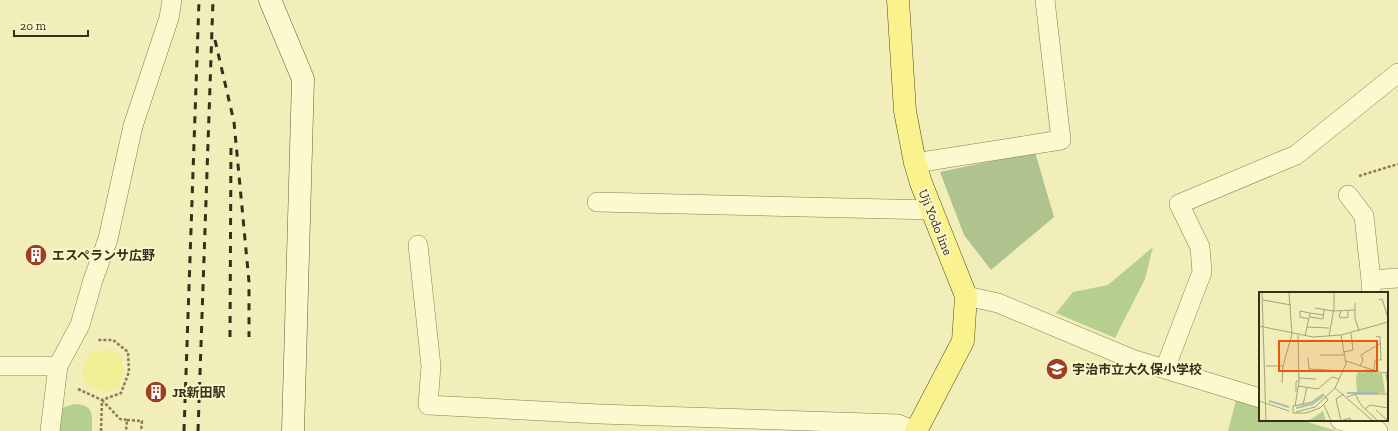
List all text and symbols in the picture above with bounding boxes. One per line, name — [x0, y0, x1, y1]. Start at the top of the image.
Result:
scale bar — [14, 12, 88, 38]
text: 20 m — [20, 19, 47, 33]
street label: Uji Yodo line — [915, 187, 956, 258]
building icon: エスペランサ広野 — [23, 242, 49, 268]
place label: エスペランサ広野 — [52, 248, 155, 263]
inset map — [1259, 292, 1388, 421]
school or university icon: 宇治市立大久保小学校 — [1044, 356, 1070, 382]
place label: 宇治市立大久保小学校 — [1072, 362, 1202, 377]
building icon: JR新田駅 — [143, 379, 169, 405]
place label: JR新田駅 — [172, 385, 226, 400]

